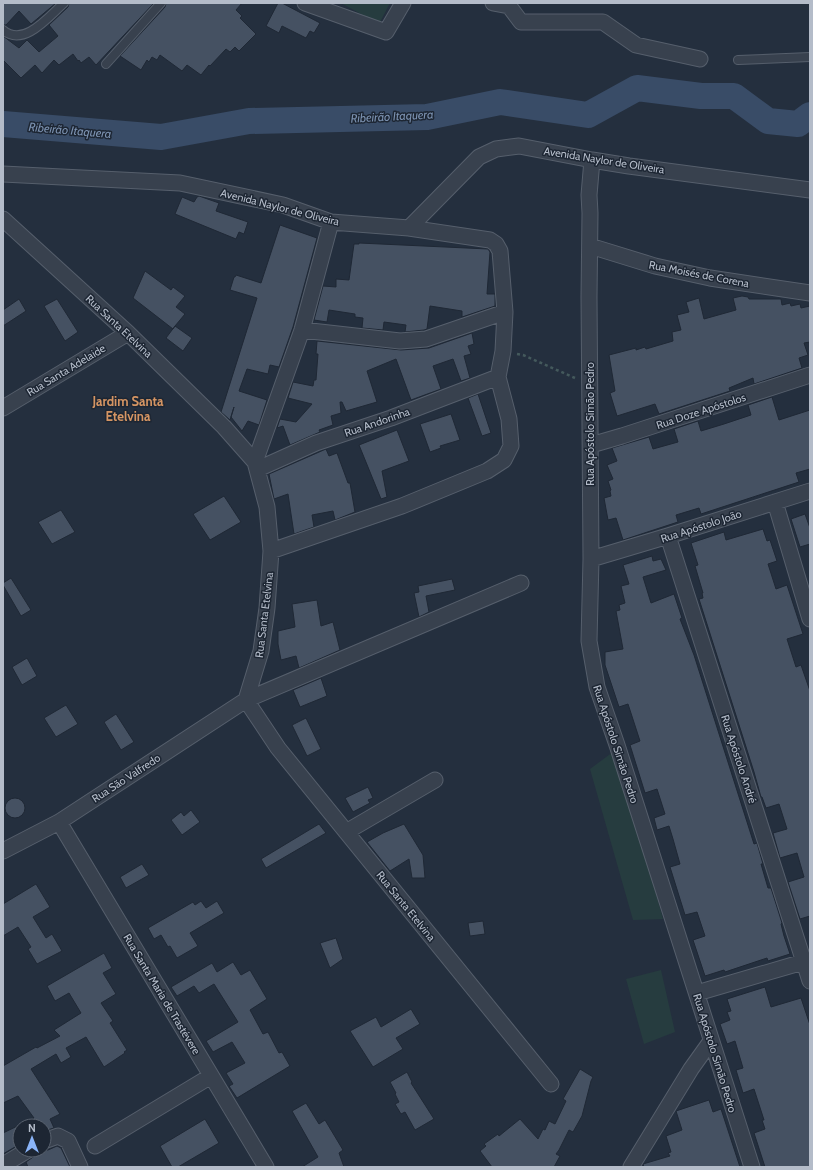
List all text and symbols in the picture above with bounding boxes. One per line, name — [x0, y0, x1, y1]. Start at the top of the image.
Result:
water label: Ribeirão Itaquera — [350, 106, 434, 126]
water label: Ribeirão Itaquera — [28, 119, 112, 141]
street label: Avenida Naylor de Oliveira — [543, 144, 666, 177]
street label: Avenida Naylor de Oliveira — [219, 185, 342, 229]
street label: Rua Moisés de Corena — [648, 257, 751, 291]
street label: Rua Santa Etelvina — [83, 291, 156, 361]
street label: Rua Santa Adelaide — [24, 341, 108, 399]
street label: Rua Apóstolo Simão Pedro — [583, 362, 597, 486]
street label: Rua Doze Apóstolos — [654, 390, 748, 432]
district label: Jardim Santa Etelvina — [91, 393, 164, 424]
street label: Rua Andorinha — [342, 404, 412, 440]
street label: Rua Apóstolo João — [659, 506, 743, 546]
street label: Rua Santa Etelvina — [252, 571, 276, 659]
street label: Rua Apóstolo Simão Pedro — [590, 683, 642, 805]
street label: Rua Apóstolo André — [718, 713, 760, 805]
street label: Rua São Valfredo — [89, 751, 163, 805]
street label: Rua Santa Etelvina — [373, 868, 439, 944]
street label: Rua Santa Maria de Trastévere — [120, 931, 204, 1057]
street label: Rua Apóstolo Simão Pedro — [690, 992, 740, 1114]
north arrow — [12, 1118, 52, 1158]
text: N — [28, 1121, 36, 1135]

